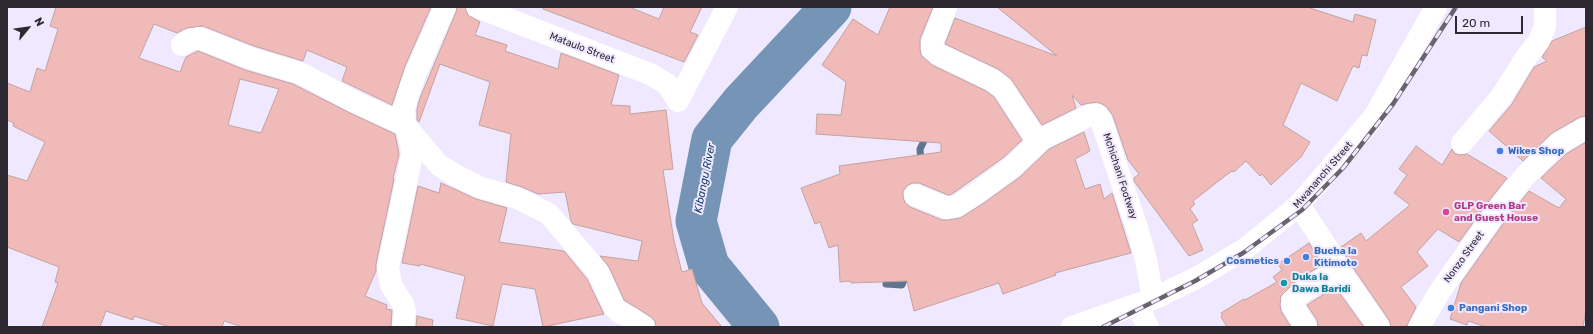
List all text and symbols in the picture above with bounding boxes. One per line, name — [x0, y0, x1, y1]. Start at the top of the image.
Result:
north arrow — [8, 8, 48, 48]
scale bar — [1457, 8, 1525, 34]
text: N — [31, 15, 47, 29]
text: 20 m — [1462, 16, 1490, 30]
street label: Mataulo Street — [548, 30, 616, 66]
street label: Mchichani Footway — [1100, 131, 1140, 221]
street label: Mwananchi Street — [1291, 139, 1355, 211]
water label: Kibangu River — [692, 142, 718, 214]
place label: Wikes Shop — [1508, 145, 1564, 157]
marker: Wikes Shop — [1495, 146, 1505, 156]
place label: GLP Green Bar and Guest House — [1454, 200, 1538, 224]
marker: GLP Green Bar and Guest House — [1441, 207, 1451, 217]
street label: Nonzo Street — [1441, 229, 1487, 285]
place label: Bucha la Kitimoto — [1314, 245, 1357, 268]
marker: Bucha la Kitimoto — [1301, 252, 1311, 262]
place label: Cosmetics — [1226, 255, 1279, 267]
marker: Cosmetics — [1282, 256, 1292, 266]
place label: Duka la Dawa Baridi — [1292, 271, 1351, 294]
marker: Duka la Dawa Baridi — [1279, 278, 1289, 288]
place label: Pangani Shop — [1459, 302, 1527, 314]
marker: Pangani Shop — [1446, 303, 1456, 313]

